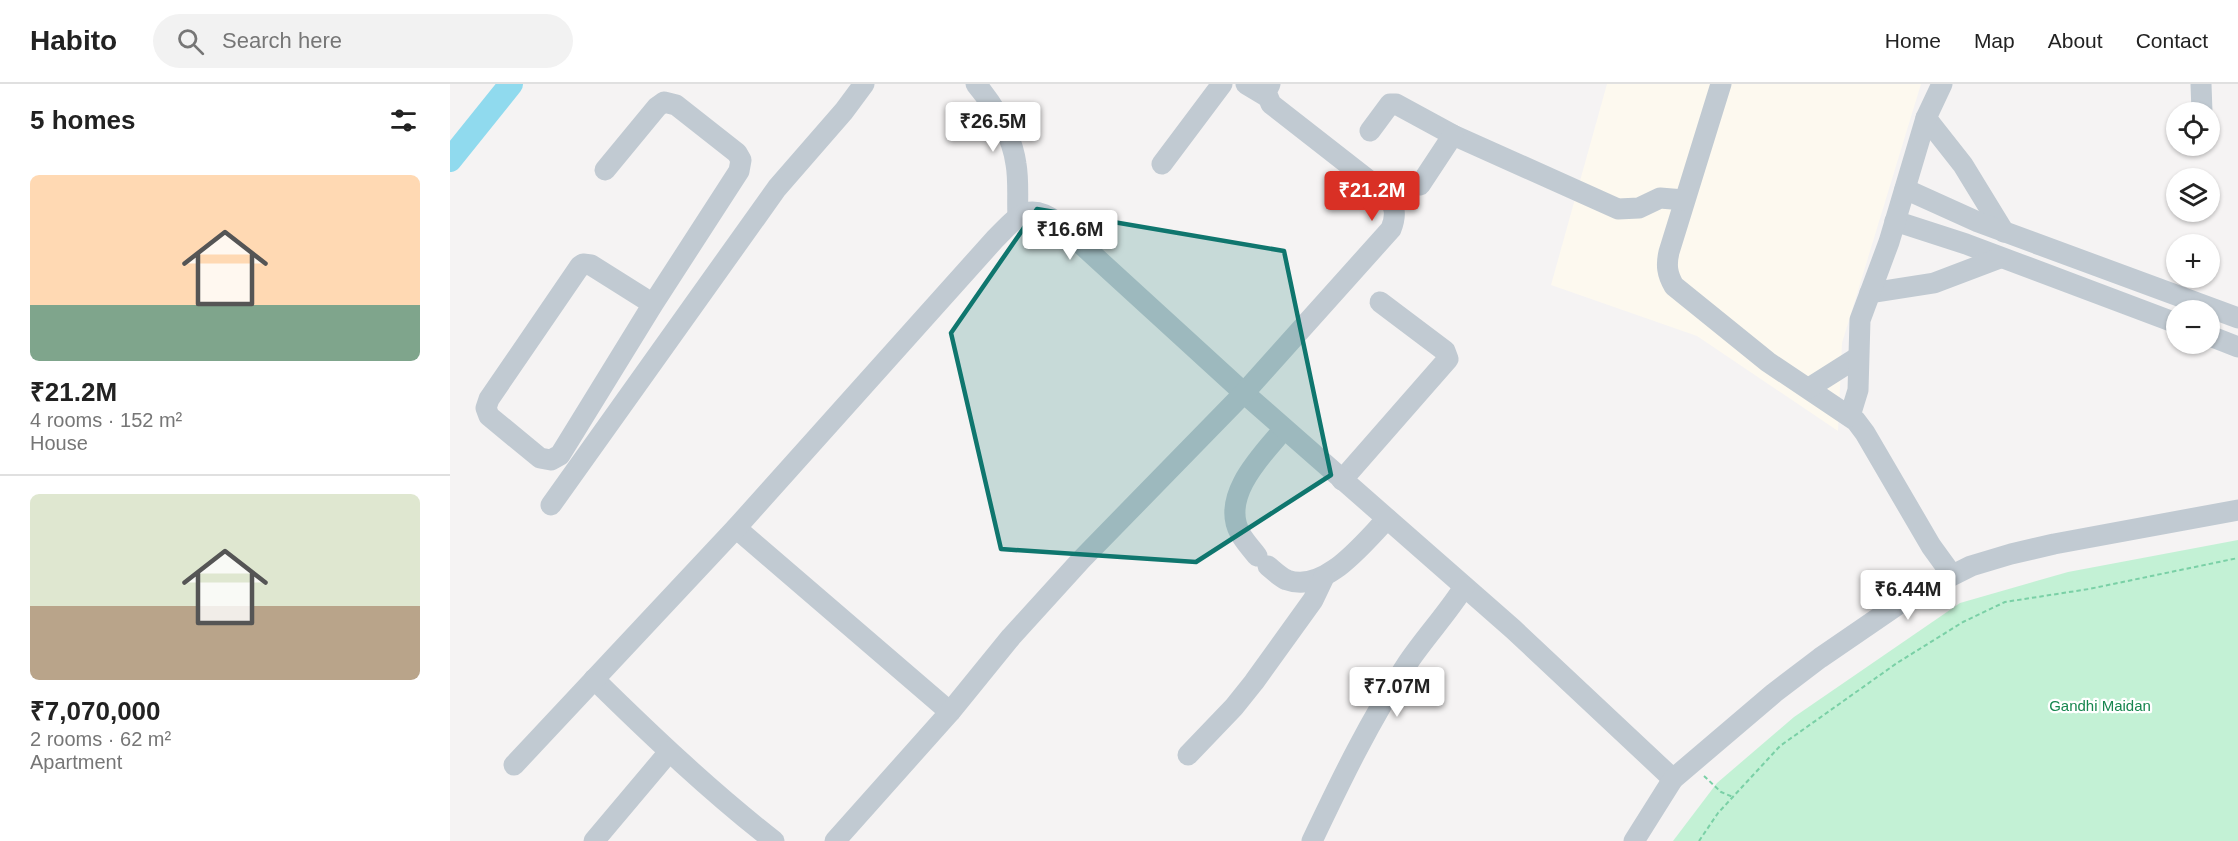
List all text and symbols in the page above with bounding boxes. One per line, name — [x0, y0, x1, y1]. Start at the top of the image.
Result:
search box — [153, 14, 573, 68]
text: Habito — [30, 25, 117, 56]
icon: search — [174, 25, 207, 58]
text: Search here — [222, 28, 342, 53]
text: Home — [1885, 29, 1941, 52]
text: Map — [1974, 29, 2015, 52]
text: About — [2048, 29, 2103, 52]
text: Contact — [2136, 29, 2208, 52]
pin: ₹26.5M — [944, 102, 1042, 153]
map controls — [2166, 102, 2220, 354]
button: locate — [2166, 102, 2220, 156]
icon: filters — [387, 104, 420, 137]
text: 5 homes — [30, 105, 136, 135]
text: ₹26.5M — [959, 110, 1027, 132]
button: layers — [2166, 168, 2220, 222]
pin: ₹21.2M — [1323, 171, 1421, 222]
text: ₹21.2M — [1338, 179, 1406, 201]
pin: ₹16.6M — [1021, 210, 1119, 261]
icon: home — [171, 214, 279, 322]
text: ₹16.6M — [1036, 218, 1104, 240]
button: + — [2166, 234, 2220, 288]
button: − — [2166, 300, 2220, 354]
text: ₹21.2M — [30, 377, 117, 407]
text: 4 rooms · 152 m² — [30, 409, 182, 431]
text: House — [30, 432, 88, 454]
icon: home — [171, 533, 279, 641]
pin: ₹6.44M — [1859, 570, 1957, 621]
text: ₹6.44M — [1874, 578, 1942, 600]
pin: ₹7.07M — [1348, 667, 1446, 718]
text: ₹7.07M — [1363, 675, 1431, 697]
text: ₹7,070,000 — [30, 696, 161, 726]
park label: Gandhi Maidan — [2049, 697, 2151, 714]
text: 2 rooms · 62 m² — [30, 728, 171, 750]
text: Apartment — [30, 751, 122, 773]

